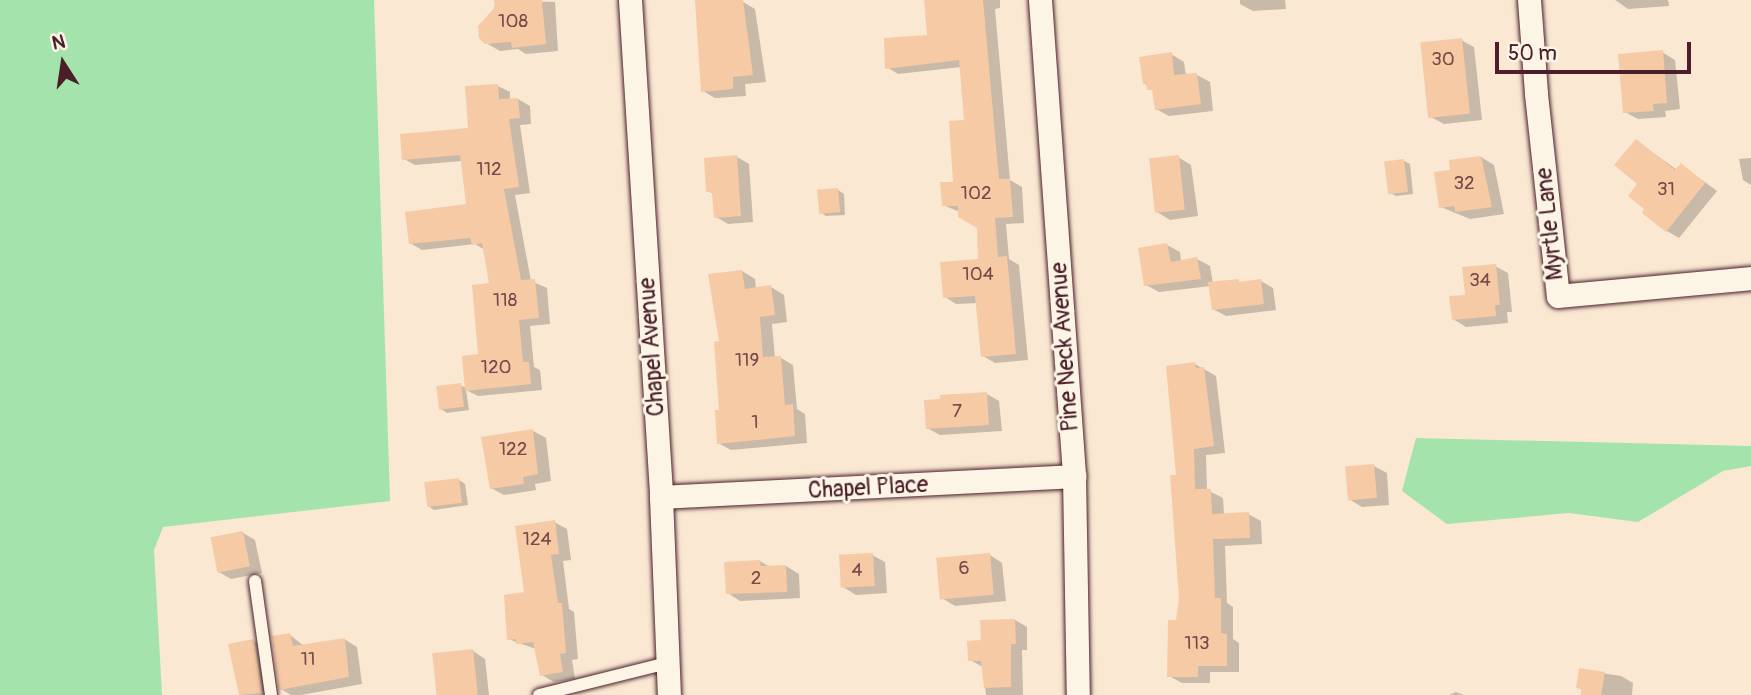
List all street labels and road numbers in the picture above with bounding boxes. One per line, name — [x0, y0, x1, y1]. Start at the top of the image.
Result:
street label: Myrtle Lane — [1530, 166, 1570, 282]
street label: Pine Neck Avenue — [1045, 261, 1085, 433]
street label: Chapel Avenue — [633, 277, 671, 417]
street label: Chapel Place — [807, 471, 929, 505]

